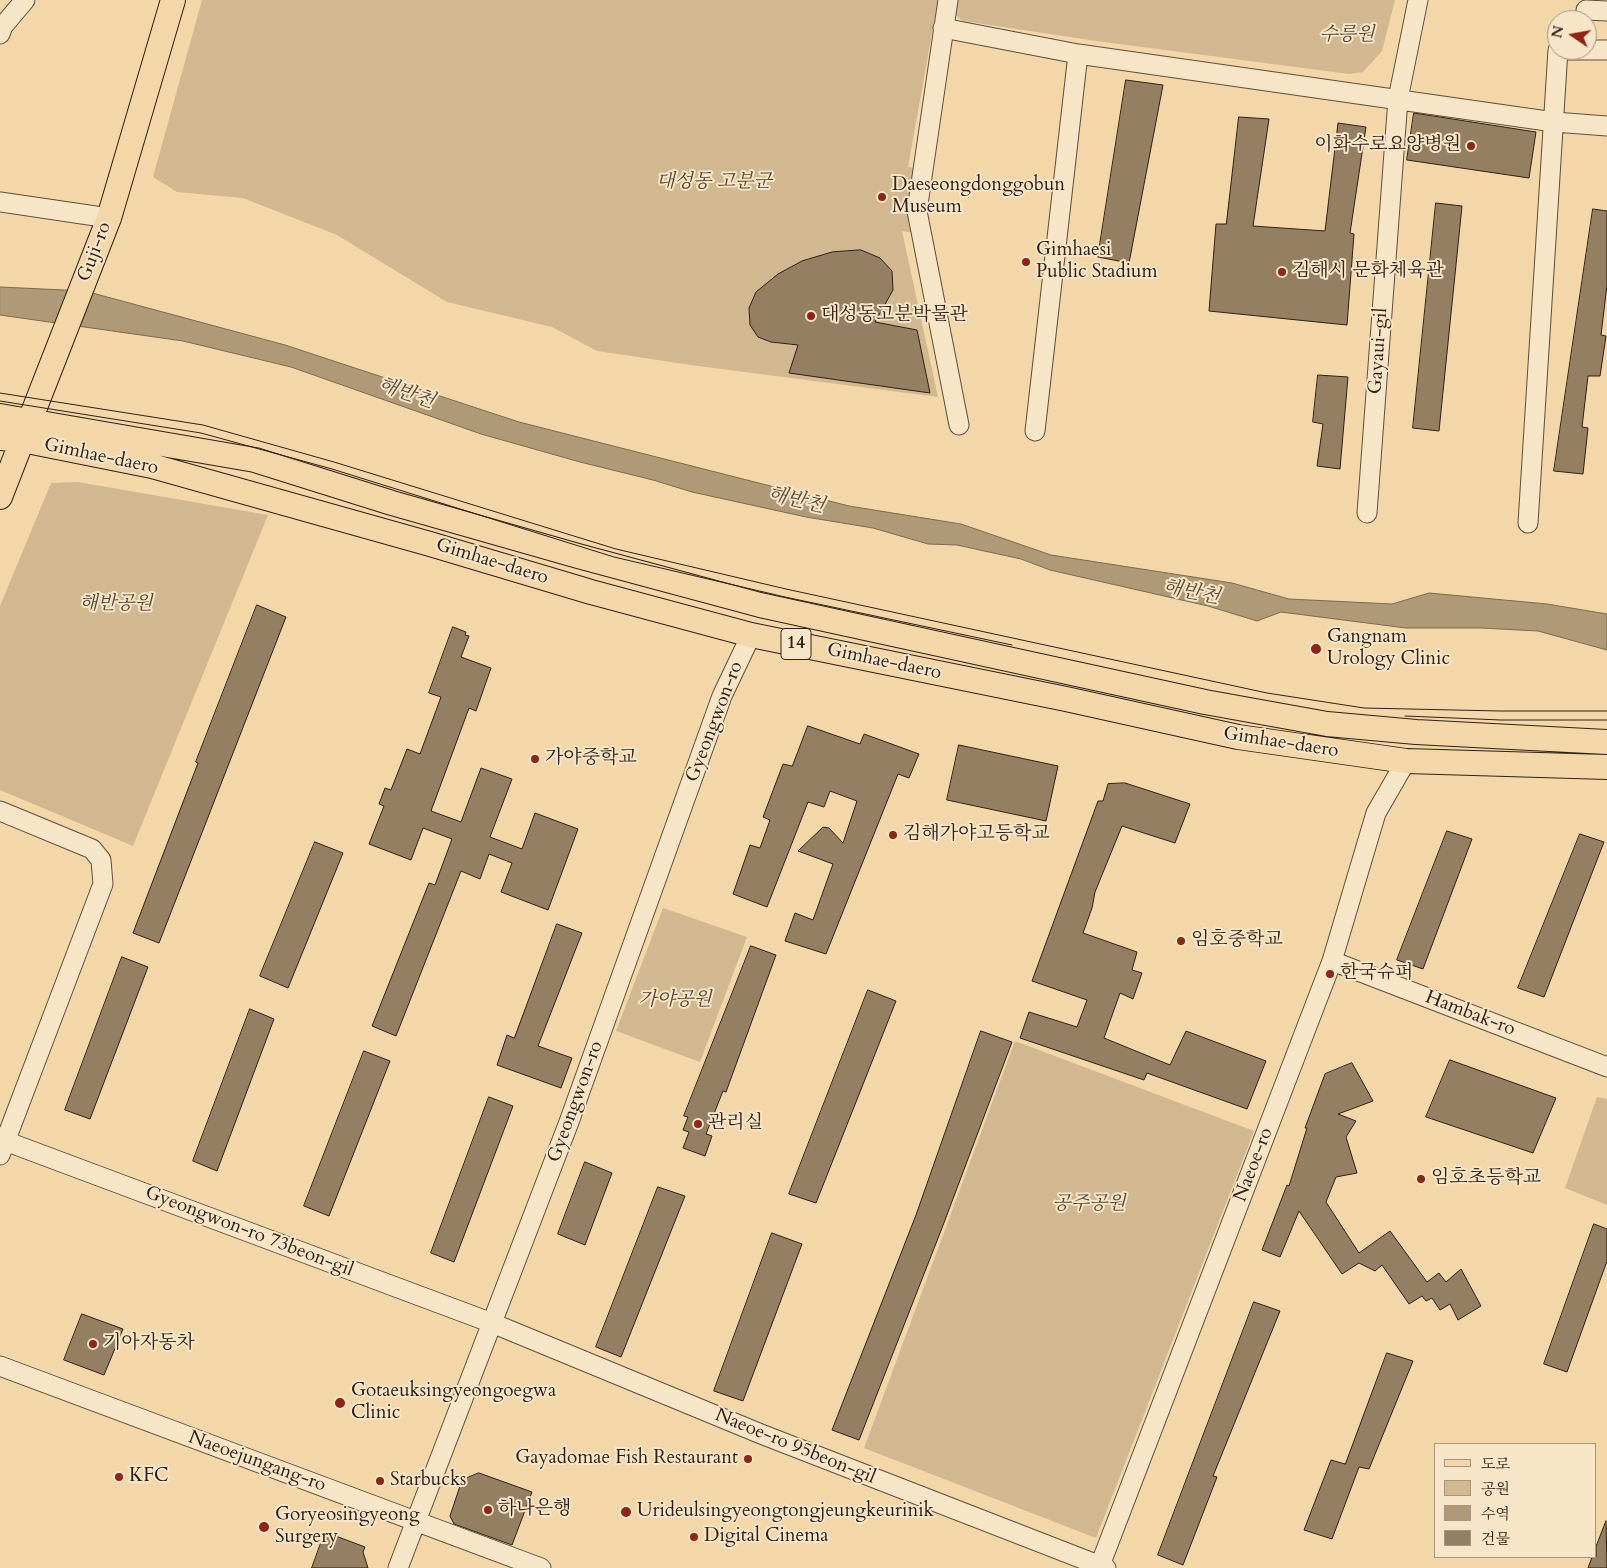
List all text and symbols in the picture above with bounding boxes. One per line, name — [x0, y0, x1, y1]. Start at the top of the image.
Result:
north arrow — [1547, 10, 1597, 60]
text: N — [1547, 24, 1568, 40]
park label: 수릉원 — [1319, 25, 1375, 47]
place label: 이화수로요양병원 — [1314, 135, 1461, 157]
marker: 이화수로요양병원 — [1465, 140, 1477, 152]
park label: 대성동 고분군 — [656, 172, 772, 194]
place label: Daeseongdonggobun Museum — [892, 175, 1065, 219]
marker: Daeseongdonggobun Museum — [876, 191, 888, 203]
street label: Guji-ro — [73, 219, 117, 285]
place label: Gimhaesi Public Stadium — [1036, 240, 1157, 284]
marker: Gimhaesi Public Stadium — [1020, 256, 1032, 268]
place label: 김해시 문화체육관 — [1292, 261, 1444, 283]
marker: 김해시 문화체육관 — [1276, 266, 1288, 278]
place label: 대성동고분박물관 — [821, 305, 968, 327]
street label: Gayaui-gil — [1365, 307, 1393, 395]
marker: 대성동고분박물관 — [805, 310, 817, 322]
water label: 해반천 — [375, 373, 437, 415]
street label: Gimhae-daero — [42, 434, 160, 480]
water label: 해반천 — [765, 483, 827, 519]
street label: Gimhae-daero — [433, 534, 551, 590]
water label: 해반천 — [1160, 576, 1222, 610]
park label: 해반공원 — [79, 594, 153, 616]
place label: Gangnam Urology Clinic — [1327, 627, 1450, 671]
road number: 14 — [781, 629, 811, 660]
street label: Gimhae-daero — [825, 639, 943, 685]
marker: Gangnam Urology Clinic — [1309, 642, 1323, 656]
street label: Gyeongwon-ro — [682, 658, 748, 786]
street label: Gimhae-daero — [1222, 723, 1340, 763]
place label: 가야중학교 — [545, 748, 637, 770]
marker: 가야중학교 — [529, 753, 541, 765]
place label: 김해가야고등학교 — [903, 824, 1050, 846]
marker: 김해가야고등학교 — [887, 829, 899, 841]
place label: 임호중학교 — [1191, 930, 1283, 952]
marker: 임호중학교 — [1175, 935, 1187, 947]
place label: 한국슈퍼 — [1340, 963, 1413, 985]
marker: 한국슈퍼 — [1324, 968, 1336, 980]
street label: Hambak-ro — [1422, 986, 1518, 1042]
park label: 가야공원 — [638, 990, 712, 1012]
street label: Gyeongwon-ro — [544, 1038, 608, 1166]
place label: 관리실 — [708, 1113, 763, 1135]
marker: 관리실 — [692, 1118, 704, 1130]
street label: Naeoe-ro — [1229, 1125, 1279, 1205]
place label: 임호초등학교 — [1431, 1168, 1541, 1190]
marker: 임호초등학교 — [1415, 1173, 1427, 1185]
street label: Gyeongwon-ro 73beon-gil — [142, 1182, 356, 1282]
park label: 공주공원 — [1052, 1194, 1126, 1216]
place label: 기아자동차 — [103, 1333, 195, 1355]
marker: 기아자동차 — [87, 1338, 99, 1350]
place label: Gotaeuksingyeongoegwa Clinic — [351, 1381, 556, 1425]
marker: Gotaeuksingyeongoegwa Clinic — [333, 1396, 347, 1410]
street label: Naeoe-ro 95beon-gil — [711, 1404, 879, 1490]
street label: Naeoejungang-ro — [185, 1427, 329, 1497]
legend — [1434, 1443, 1597, 1558]
place label: Gayadomae Fish Restaurant — [515, 1448, 738, 1470]
marker: Gayadomae Fish Restaurant — [742, 1453, 754, 1465]
text: 도로 — [1481, 1454, 1510, 1474]
place label: KFC — [129, 1466, 168, 1488]
place label: Starbucks — [390, 1470, 466, 1492]
marker: KFC — [113, 1471, 125, 1483]
marker: Starbucks — [374, 1475, 386, 1487]
text: 공원 — [1481, 1479, 1510, 1499]
place label: 하나은행 — [498, 1499, 571, 1521]
place label: Urideulsingyeongtongjeungkeurinik — [637, 1501, 934, 1523]
marker: 하나은행 — [482, 1504, 494, 1516]
text: 수역 — [1481, 1504, 1510, 1524]
place label: Goryeosingyeong Surgery — [275, 1505, 420, 1549]
marker: Urideulsingyeongtongjeungkeurinik — [619, 1505, 633, 1519]
marker: Goryeosingyeong Surgery — [257, 1520, 271, 1534]
place label: Digital Cinema — [704, 1526, 829, 1548]
text: 건물 — [1481, 1529, 1510, 1549]
marker: Digital Cinema — [688, 1531, 700, 1543]

